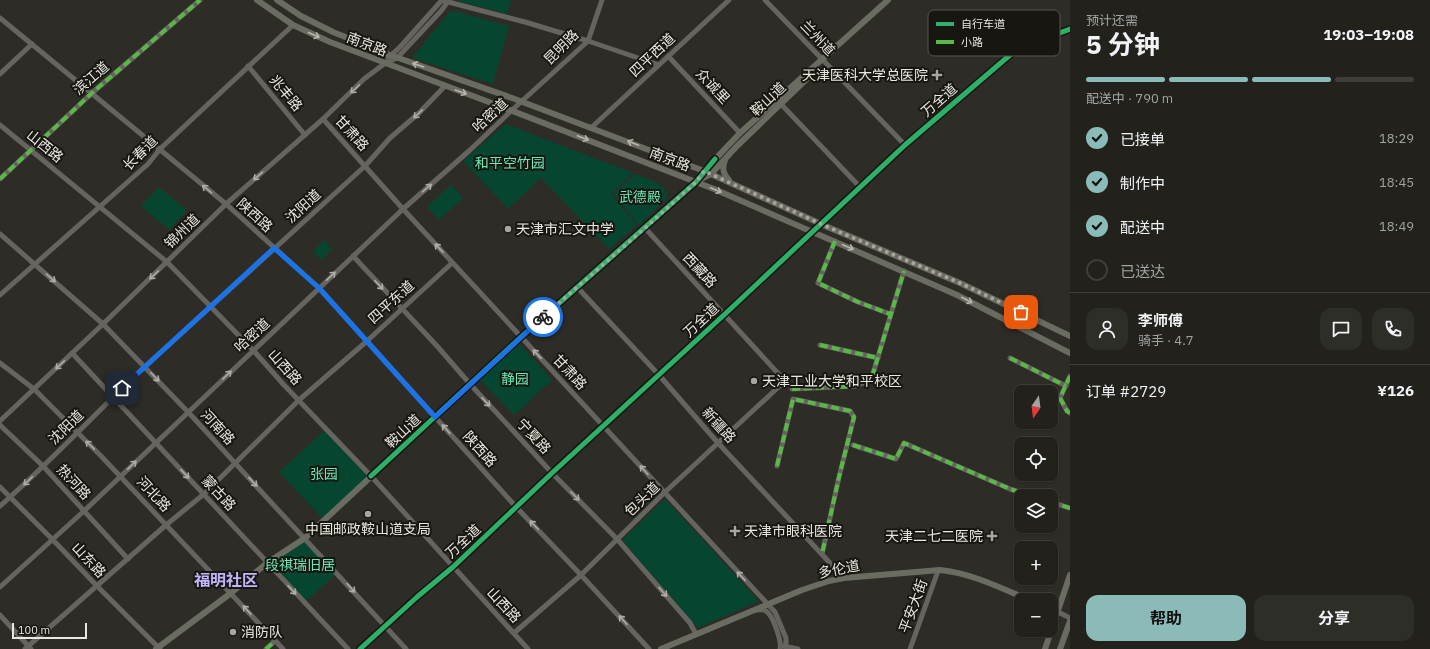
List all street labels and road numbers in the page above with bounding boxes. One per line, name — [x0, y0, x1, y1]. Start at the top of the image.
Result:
street label: 兰州道 — [797, 17, 839, 59]
street label: 昆明路 — [540, 26, 582, 68]
street label: 南京路 — [344, 28, 390, 60]
street label: 四平西道 — [625, 29, 679, 81]
street label: 滨江道 — [69, 57, 113, 99]
street label: 众诚里 — [692, 65, 734, 107]
street label: 兆丰路 — [266, 71, 306, 115]
street label: 鞍山道 — [747, 78, 789, 120]
street label: 万全道 — [917, 79, 961, 121]
street label: 哈密道 — [469, 94, 511, 136]
street label: 甘肃路 — [331, 111, 373, 155]
street label: 山西路 — [23, 126, 67, 166]
street label: 长春道 — [119, 132, 161, 174]
street label: 南京路 — [647, 143, 693, 175]
street label: 沈阳道 — [281, 185, 325, 227]
street label: 陕西路 — [233, 194, 277, 236]
street label: 锦州道 — [161, 210, 203, 252]
street label: 西藏路 — [679, 249, 721, 291]
street label: 四平东道 — [364, 277, 418, 327]
street label: 万全道 — [680, 299, 722, 341]
street label: 哈密道 — [231, 314, 273, 356]
street label: 山西路 — [264, 345, 306, 389]
street label: 甘肃路 — [549, 351, 591, 393]
street label: 新疆路 — [698, 403, 740, 447]
street label: 沈阳道 — [45, 406, 87, 448]
street label: 河南路 — [197, 406, 239, 448]
street label: 鞍山道 — [382, 410, 424, 452]
street label: 宁夏路 — [513, 415, 555, 457]
street label: 陕西路 — [459, 427, 501, 471]
street label: 热河路 — [53, 461, 95, 503]
street label: 蒙古路 — [198, 472, 240, 514]
street label: 河北路 — [133, 473, 175, 515]
street label: 包头道 — [621, 478, 663, 520]
street label: 万全道 — [442, 520, 484, 562]
street label: 山东路 — [68, 539, 110, 581]
street label: 多伦道 — [817, 556, 861, 582]
street label: 平安大街 — [895, 577, 931, 635]
street label: 山西路 — [483, 584, 525, 626]

